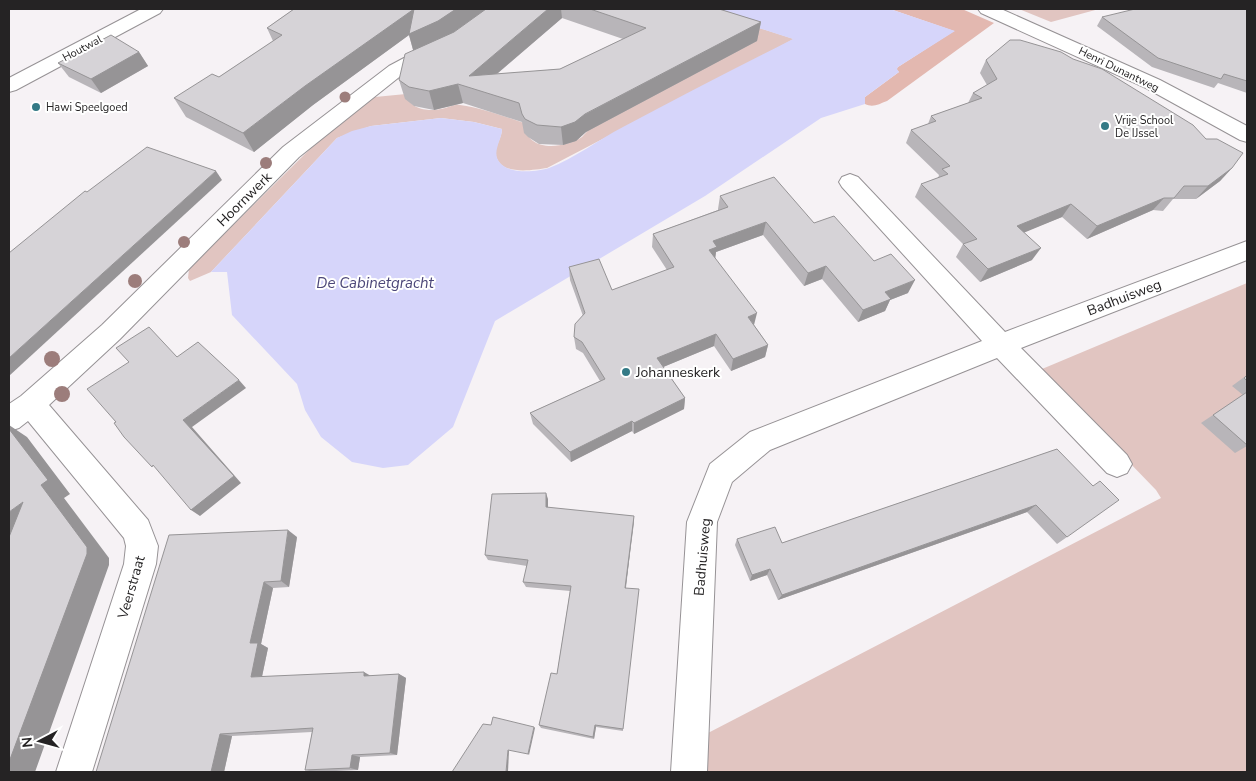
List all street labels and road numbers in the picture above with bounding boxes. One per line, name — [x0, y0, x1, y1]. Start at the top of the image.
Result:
street label: Houtwal — [60, 31, 105, 65]
street label: Henri Dunantweg — [1076, 43, 1162, 95]
street label: Hoornwerk — [213, 167, 277, 231]
street label: Badhuisweg — [1084, 275, 1164, 320]
street label: Badhuisweg — [690, 517, 715, 597]
street label: Veerstraat — [113, 553, 150, 622]

